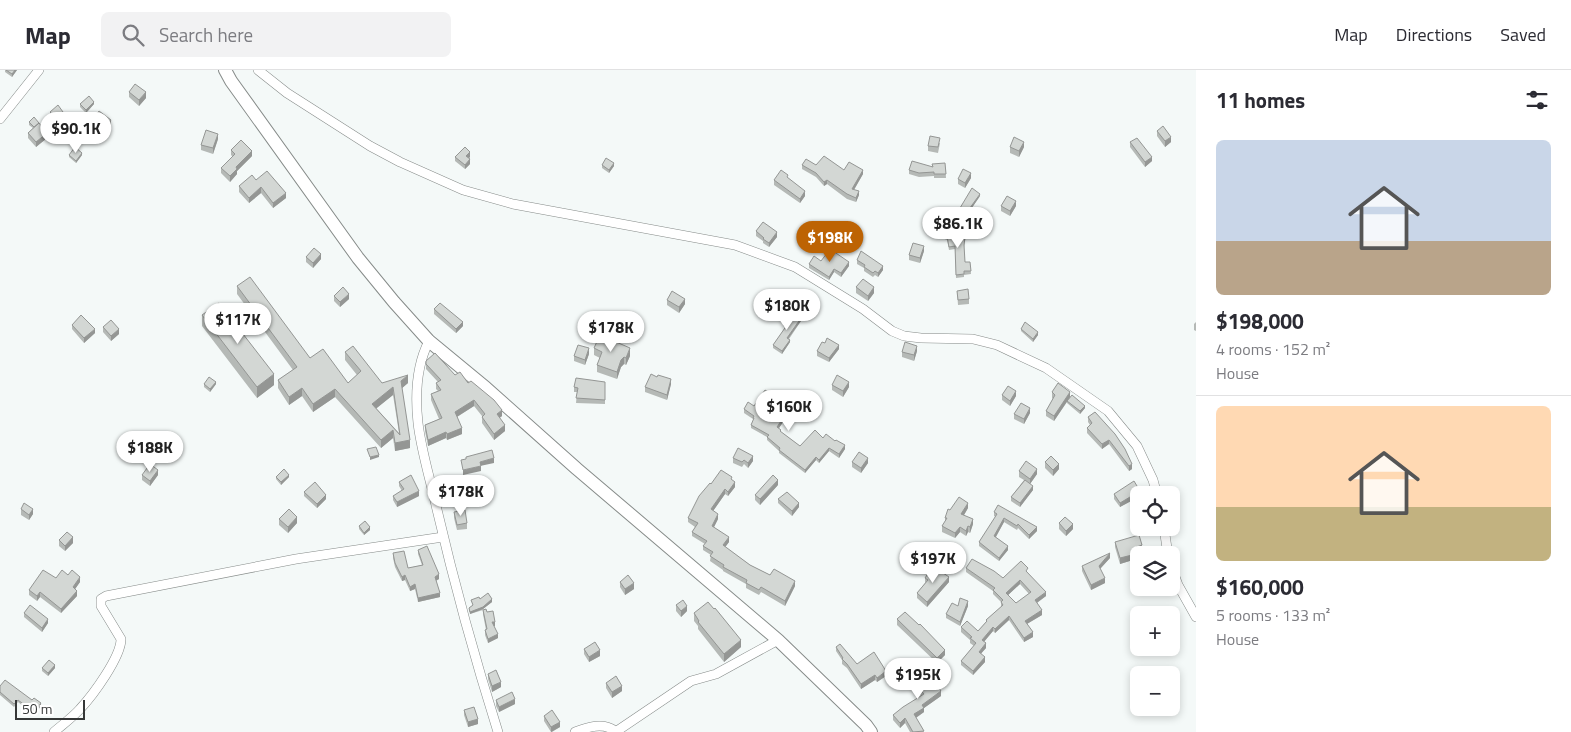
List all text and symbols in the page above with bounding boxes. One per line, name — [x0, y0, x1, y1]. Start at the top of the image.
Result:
search box — [101, 12, 451, 57]
text: Map — [25, 17, 71, 53]
text: Search here — [159, 20, 253, 49]
icon: search — [119, 21, 147, 49]
text: Map — [1334, 21, 1368, 48]
text: Directions — [1396, 21, 1472, 48]
text: Saved — [1500, 21, 1546, 48]
text: 11 homes — [1216, 84, 1305, 116]
icon: filters — [1523, 86, 1551, 114]
pin: $90.1K — [35, 112, 117, 154]
text: $90.1K — [51, 116, 101, 140]
icon: home — [1339, 173, 1429, 263]
pin: $86.1K — [917, 206, 999, 249]
text: $86.1K — [933, 211, 983, 235]
pin: $198K — [795, 220, 865, 263]
text: $198K — [807, 225, 853, 249]
pin: $180K — [752, 288, 822, 331]
text: $180K — [764, 293, 810, 317]
pin: $117K — [203, 302, 273, 345]
text: $198,000 — [1216, 305, 1304, 337]
text: $117K — [215, 307, 261, 331]
pin: $178K — [576, 310, 646, 353]
text: $178K — [588, 315, 634, 339]
text: 4 rooms · 152 m² — [1216, 337, 1330, 361]
text: House — [1216, 361, 1259, 385]
pin: $160K — [754, 390, 824, 432]
text: $160K — [766, 394, 812, 418]
pin: $188K — [115, 430, 185, 473]
text: $188K — [127, 435, 173, 459]
icon: home — [1339, 438, 1429, 528]
pin: $178K — [426, 474, 496, 517]
text: $178K — [438, 479, 484, 503]
map controls — [1130, 486, 1180, 716]
button: locate — [1130, 486, 1180, 536]
pin: $197K — [898, 542, 968, 584]
text: $197K — [910, 546, 956, 570]
button: layers — [1130, 546, 1180, 596]
text: $160,000 — [1216, 571, 1304, 603]
text: 5 rooms · 133 m² — [1216, 603, 1330, 627]
button: + — [1130, 606, 1180, 656]
text: House — [1216, 627, 1259, 651]
pin: $195K — [883, 658, 953, 700]
text: $195K — [895, 662, 941, 686]
button: − — [1130, 666, 1180, 716]
scale bar — [15, 697, 85, 720]
text: 50 m — [22, 698, 52, 719]

